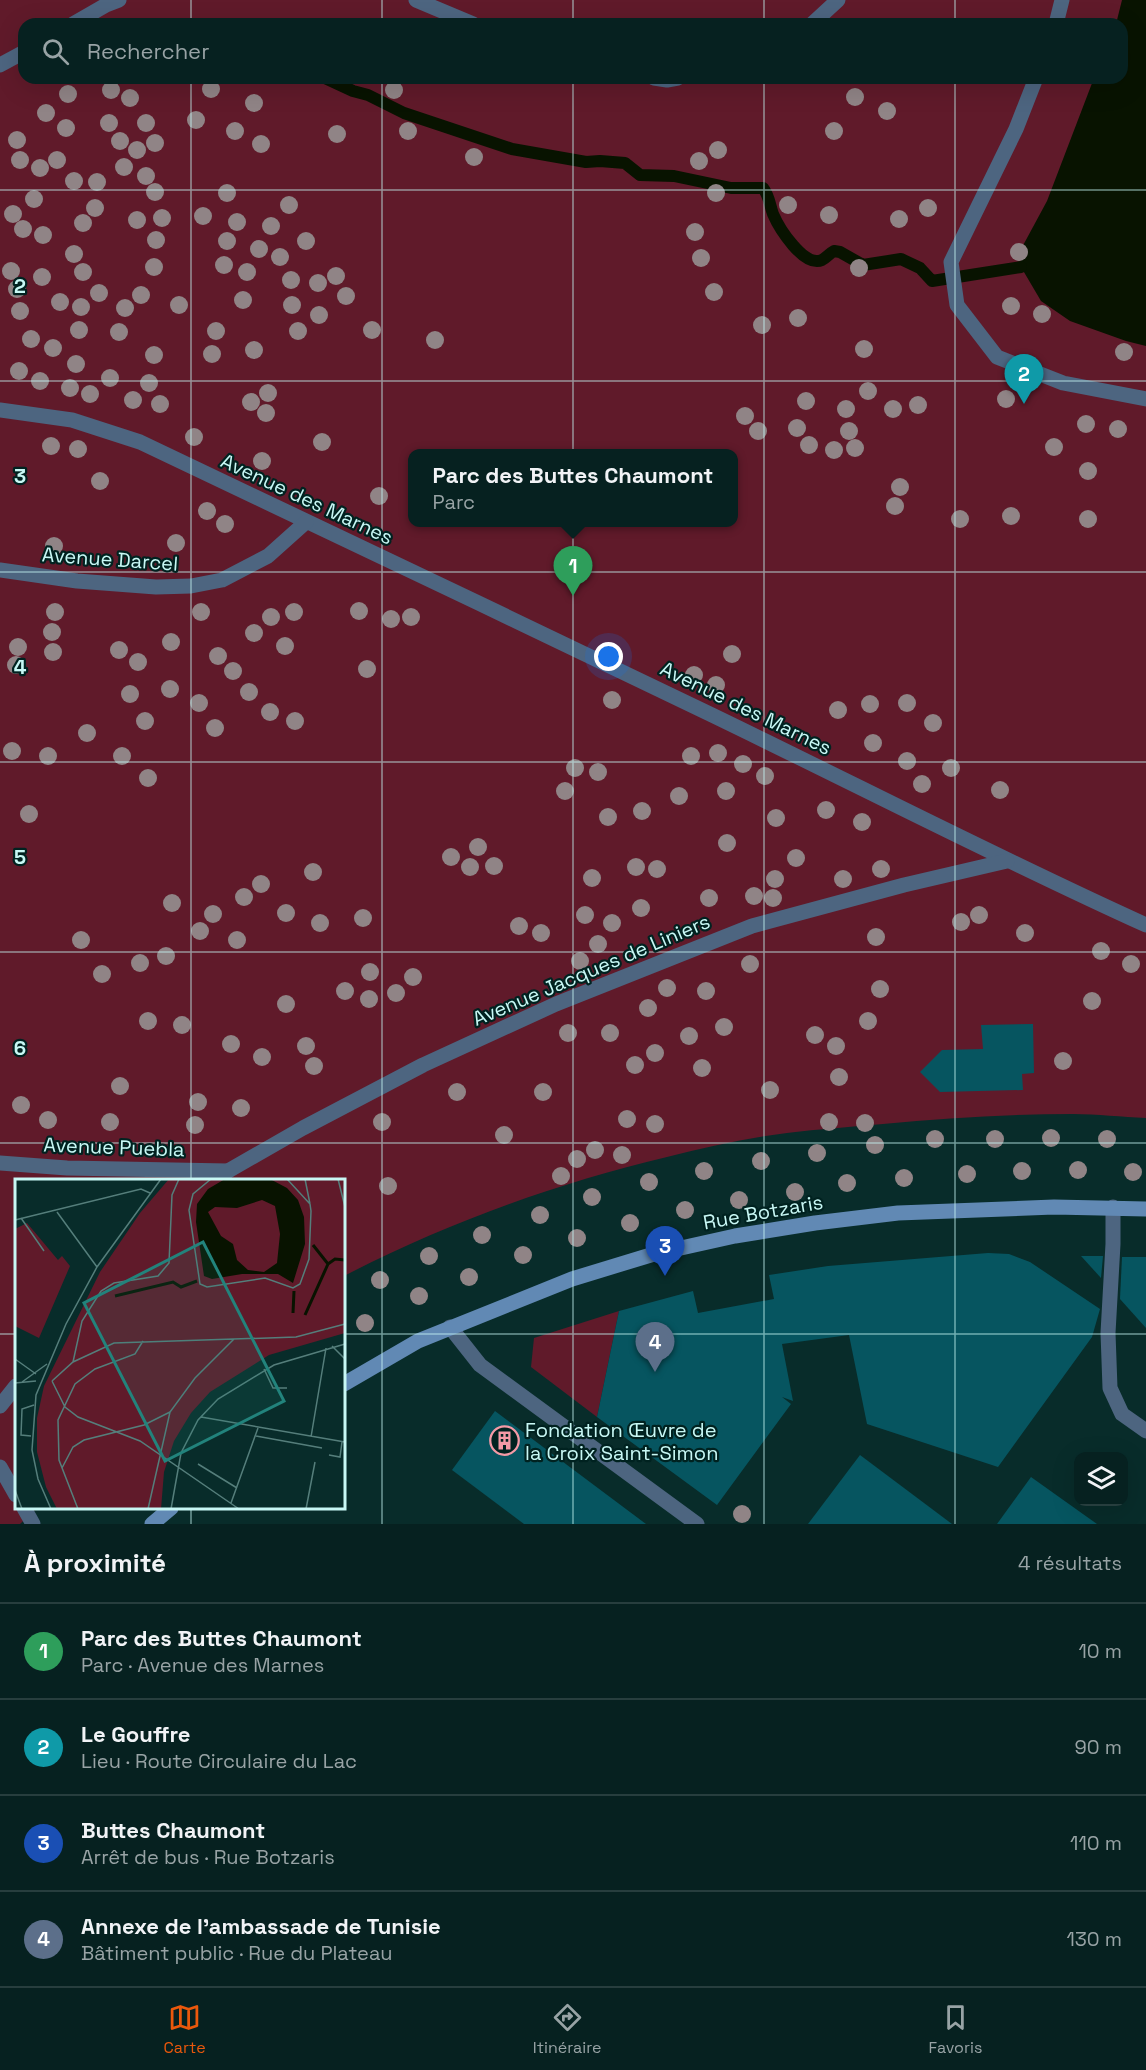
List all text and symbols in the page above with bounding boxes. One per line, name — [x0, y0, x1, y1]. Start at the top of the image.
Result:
search box — [18, 18, 1128, 84]
icon: search — [39, 35, 72, 68]
text: Rechercher — [87, 37, 209, 65]
text: 2 — [14, 273, 26, 299]
pin: 2 — [1004, 354, 1044, 404]
street label: Avenue des Marnes — [217, 448, 397, 550]
popup — [408, 449, 738, 527]
text: Parc des Buttes Chaumont — [433, 461, 713, 489]
text: 3 — [14, 463, 26, 489]
text: Parc — [433, 489, 475, 515]
street label: Avenue Darcel — [41, 541, 179, 577]
pin: 1 — [554, 546, 592, 596]
your location — [594, 642, 623, 671]
text: 4 — [14, 654, 27, 680]
street label: Avenue des Marnes — [656, 655, 836, 761]
text: 5 — [14, 844, 26, 870]
street label: Avenue Jacques de Liniers — [468, 908, 714, 1032]
text: 6 — [14, 1035, 26, 1061]
street label: Avenue Puebla — [43, 1132, 185, 1162]
inset map — [15, 1179, 345, 1509]
street label: Rue Botzaris — [701, 1189, 825, 1235]
pin: 3 — [646, 1226, 684, 1276]
pin: 4 — [636, 1322, 674, 1372]
place label: Fondation Œuvre de la Croix Saint-Simon — [525, 1417, 718, 1466]
building icon: Fondation Œuvre de la Croix Saint-Simon — [488, 1425, 520, 1457]
map controls — [1074, 1452, 1128, 1506]
button: layers — [1074, 1452, 1128, 1506]
text: À proximité — [24, 1546, 166, 1580]
text: 4 résultats — [1018, 1550, 1122, 1576]
text: Parc des Buttes Chaumont — [81, 1624, 362, 1652]
text: 1 — [39, 1638, 48, 1664]
text: 10 m — [1078, 1638, 1122, 1664]
text: Parc · Avenue des Marnes — [81, 1652, 324, 1678]
text: Le Gouffre — [81, 1720, 191, 1748]
text: 2 — [38, 1734, 49, 1760]
text: 90 m — [1075, 1734, 1122, 1760]
text: Lieu · Route Circulaire du Lac — [81, 1748, 357, 1774]
text: Buttes Chaumont — [81, 1816, 265, 1844]
text: 3 — [37, 1830, 50, 1856]
text: 110 m — [1070, 1830, 1122, 1856]
text: Arrêt de bus · Rue Botzaris — [81, 1844, 335, 1870]
text: Annexe de l'ambassade de Tunisie — [81, 1912, 441, 1940]
text: 4 — [37, 1926, 50, 1952]
text: 130 m — [1066, 1926, 1122, 1952]
text: Bâtiment public · Rue du Plateau — [81, 1940, 392, 1966]
tab: Carte — [164, 2001, 206, 2058]
tab: Itinéraire — [533, 2001, 601, 2058]
tab: Favoris — [929, 2001, 982, 2058]

